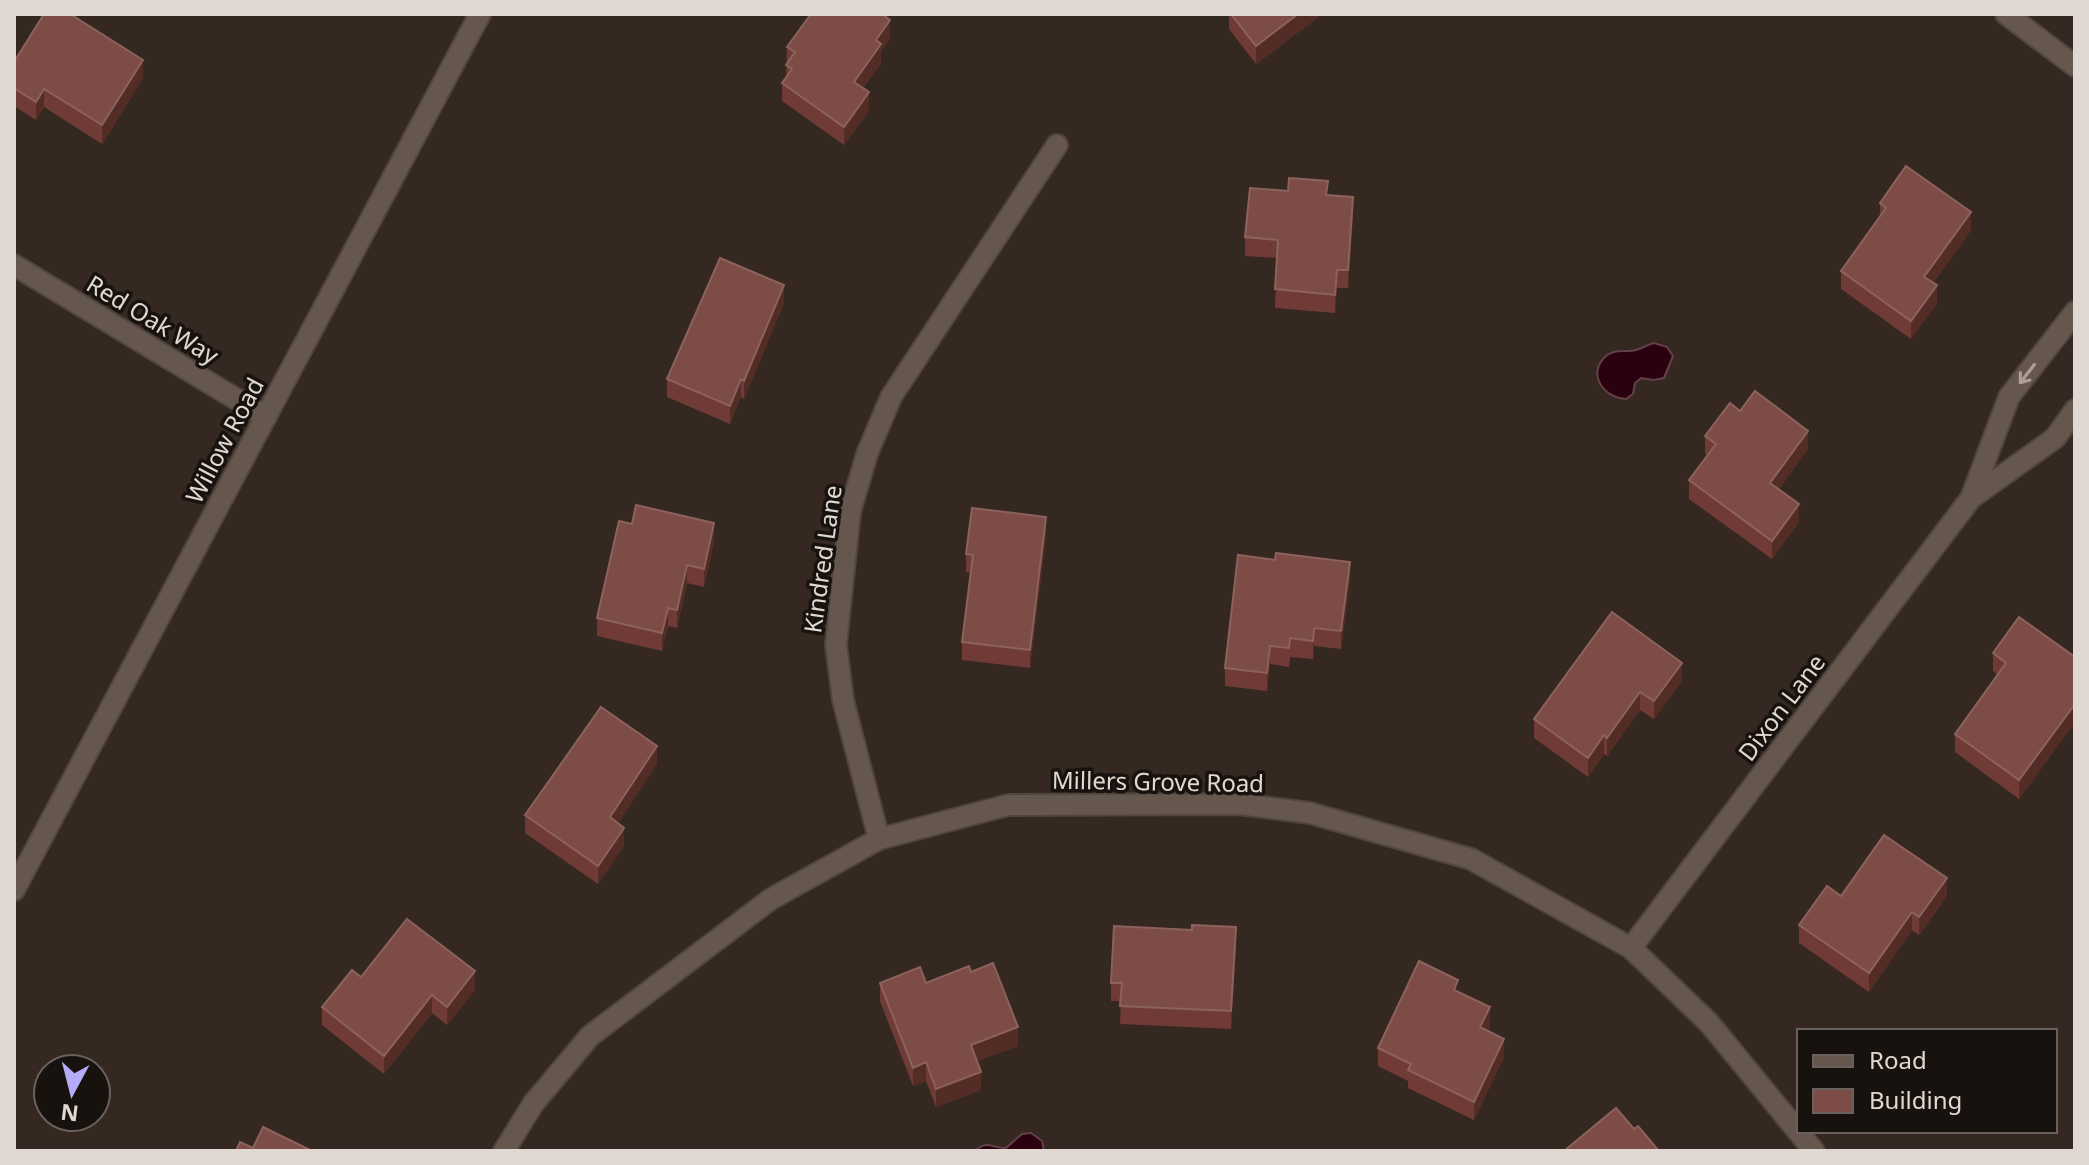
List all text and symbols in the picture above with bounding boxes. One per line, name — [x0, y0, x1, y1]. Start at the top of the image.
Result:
street label: Red Oak Way — [81, 267, 226, 372]
one-way arrow — [2019, 363, 2036, 384]
street label: Willow Road — [177, 371, 271, 509]
street label: Kindred Lane — [795, 483, 849, 635]
street label: Dixon Lane — [1730, 647, 1832, 767]
street label: Millers Grove Road — [1052, 763, 1264, 799]
legend — [1797, 1029, 2057, 1133]
text: Road — [1869, 1043, 1927, 1076]
north arrow — [32, 1053, 112, 1133]
text: Building — [1869, 1083, 1962, 1116]
text: N — [59, 1098, 80, 1130]

